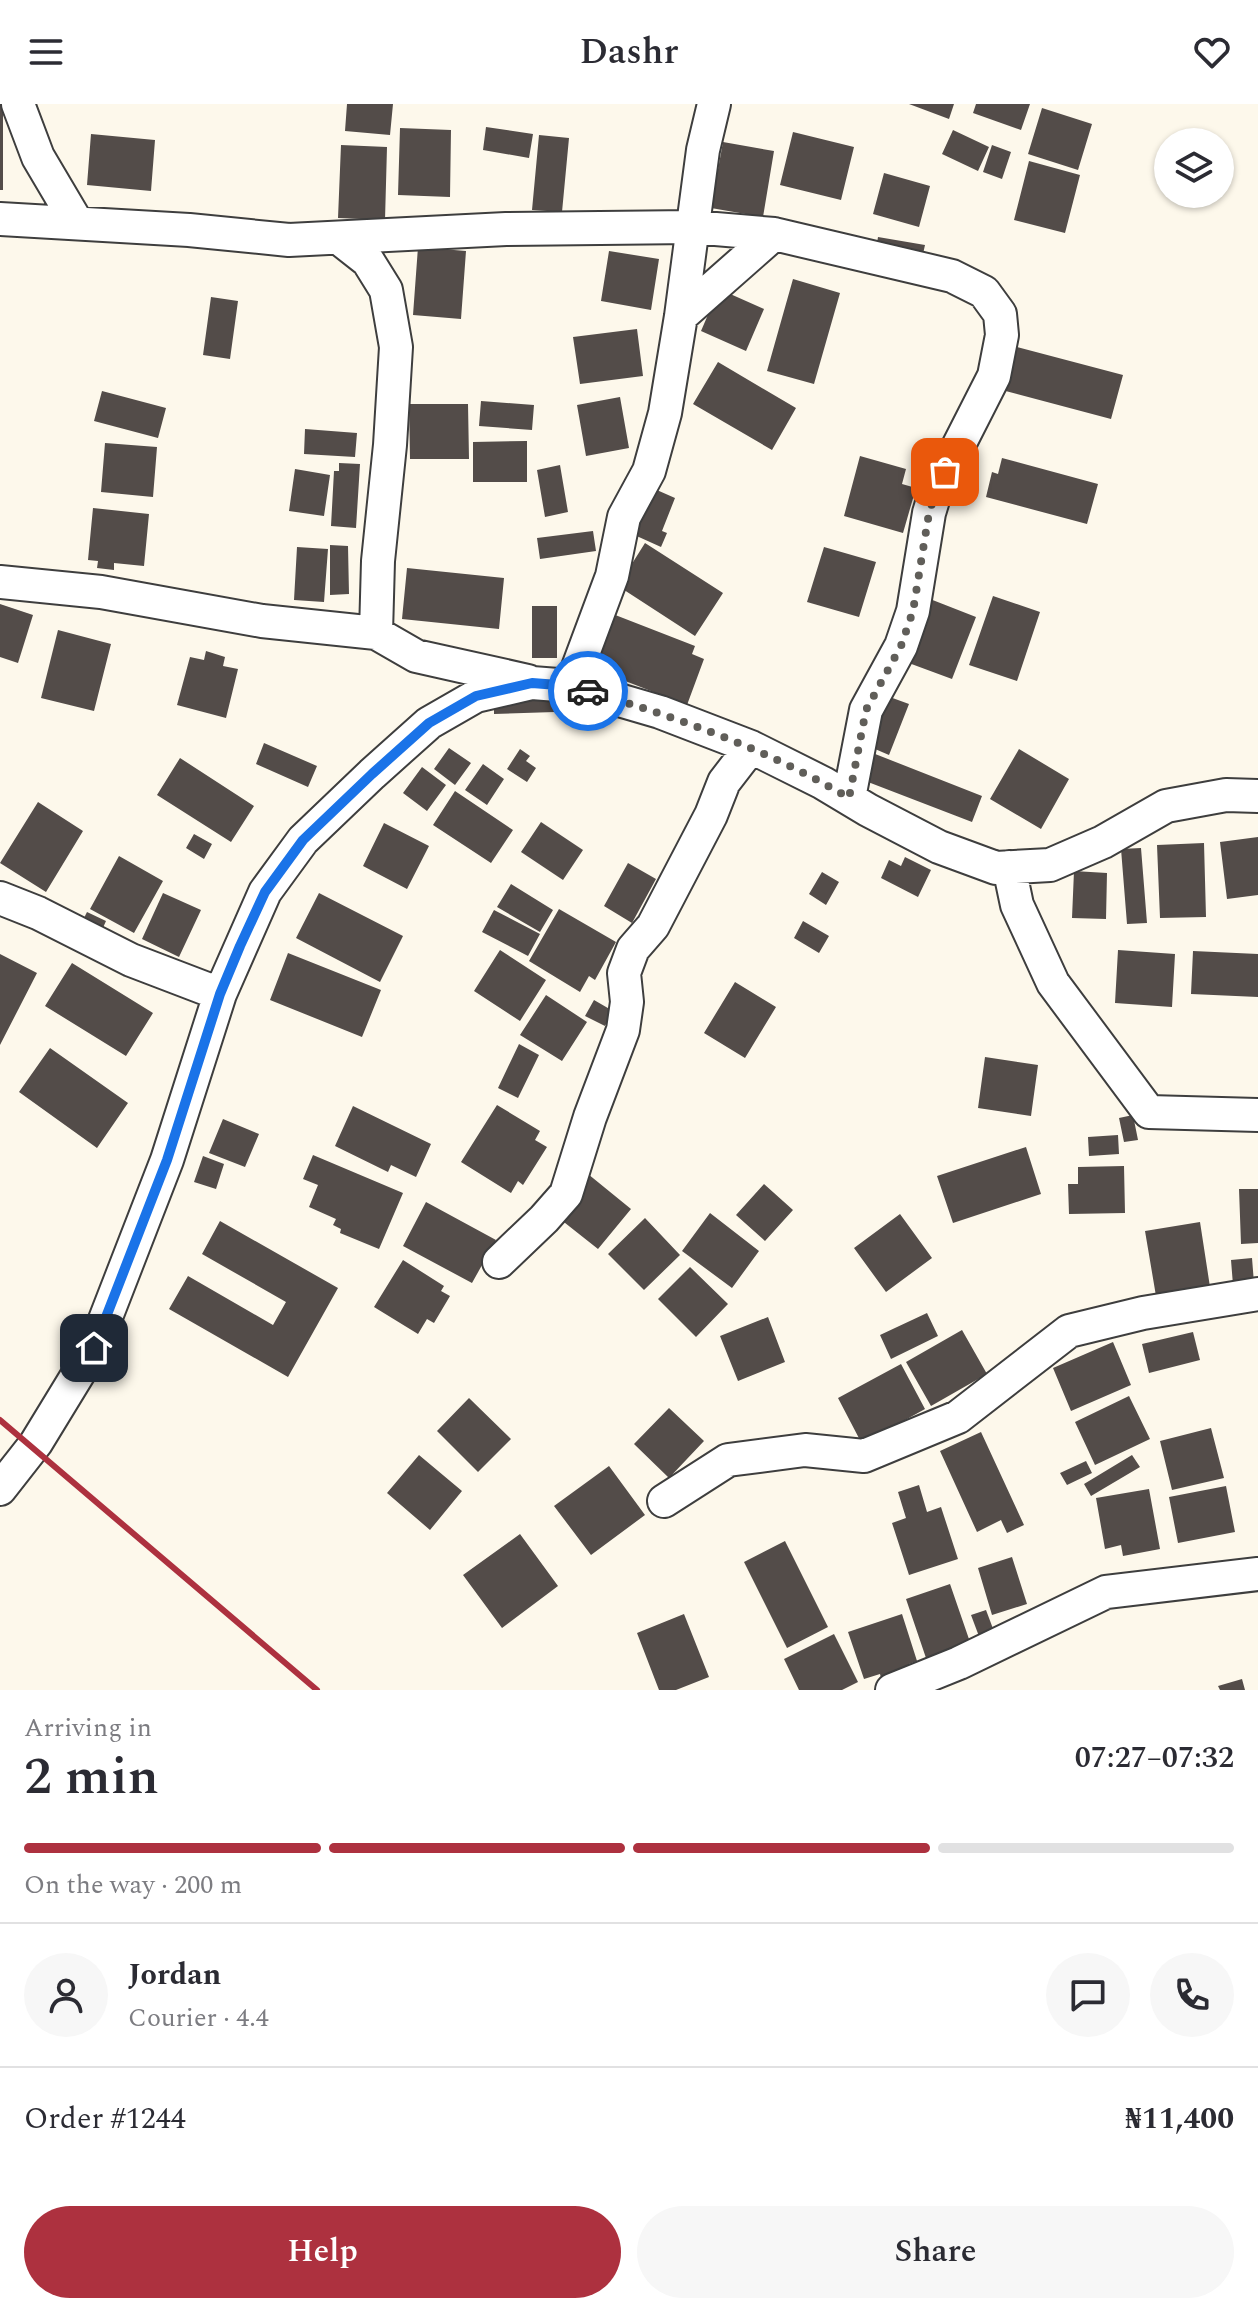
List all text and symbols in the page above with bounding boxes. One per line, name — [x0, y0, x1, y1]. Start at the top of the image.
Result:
text: Dashr — [580, 25, 678, 80]
icon: menu — [24, 30, 68, 74]
icon: heart — [1190, 30, 1234, 74]
map controls — [1154, 128, 1234, 208]
button: layers — [1154, 128, 1234, 208]
pin — [911, 438, 979, 506]
icon: bag — [923, 450, 967, 494]
courier — [548, 651, 628, 731]
icon: car — [566, 669, 610, 713]
pin — [60, 1314, 128, 1382]
icon: home — [72, 1326, 116, 1370]
text: Arriving in — [24, 1708, 152, 1748]
text: 07:27–07:32 — [1075, 1735, 1234, 1781]
text: 2 min — [24, 1738, 159, 1817]
text: On the way · 200 m — [24, 1865, 242, 1905]
text: Jordan — [128, 1952, 221, 1998]
button: person — [24, 1953, 108, 2037]
button: chat — [1046, 1953, 1130, 2037]
button: phone — [1150, 1953, 1234, 2037]
text: Courier · 4.4 — [128, 1998, 269, 2038]
text: Order #1244 — [24, 2096, 186, 2142]
text: ₦11,400 — [1125, 2096, 1234, 2142]
button: Help — [24, 2206, 621, 2298]
button: Share — [637, 2206, 1234, 2298]

